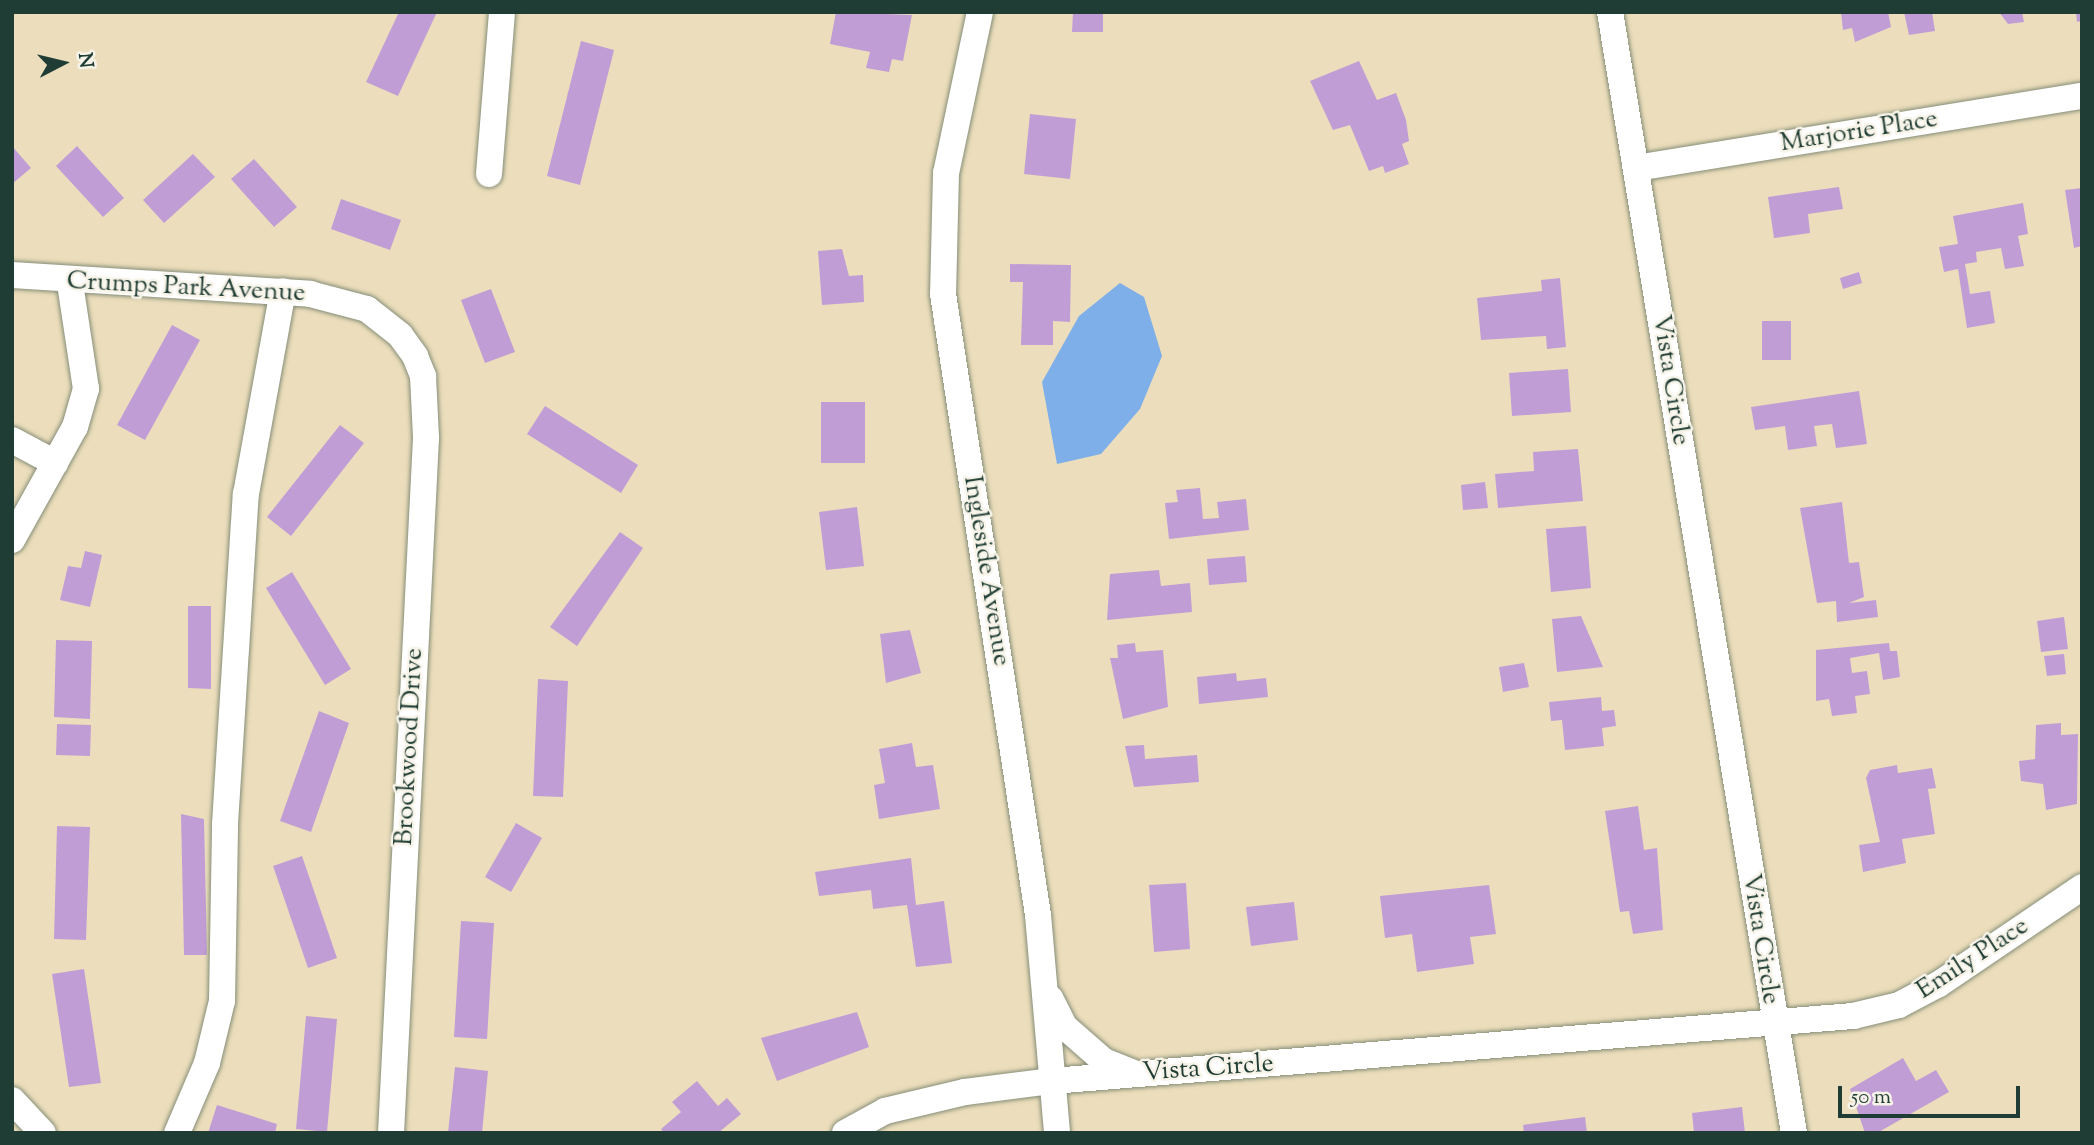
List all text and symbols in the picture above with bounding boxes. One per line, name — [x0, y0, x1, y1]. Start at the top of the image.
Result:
north arrow — [28, 28, 98, 98]
text: N — [70, 51, 99, 70]
street label: Marjorie Place — [1778, 104, 1940, 160]
street label: Crumps Park Avenue — [66, 266, 306, 310]
street label: Vista Circle — [1644, 312, 1696, 448]
street label: Ingleside Avenue — [956, 474, 1016, 668]
street label: Brookwood Drive — [389, 647, 431, 847]
street label: Vista Circle — [1734, 871, 1786, 1007]
street label: Emily Place — [1911, 911, 2035, 1007]
street label: Vista Circle — [1141, 1049, 1275, 1089]
scale bar — [1842, 1072, 2024, 1116]
text: 50 m — [1851, 1083, 1891, 1113]

